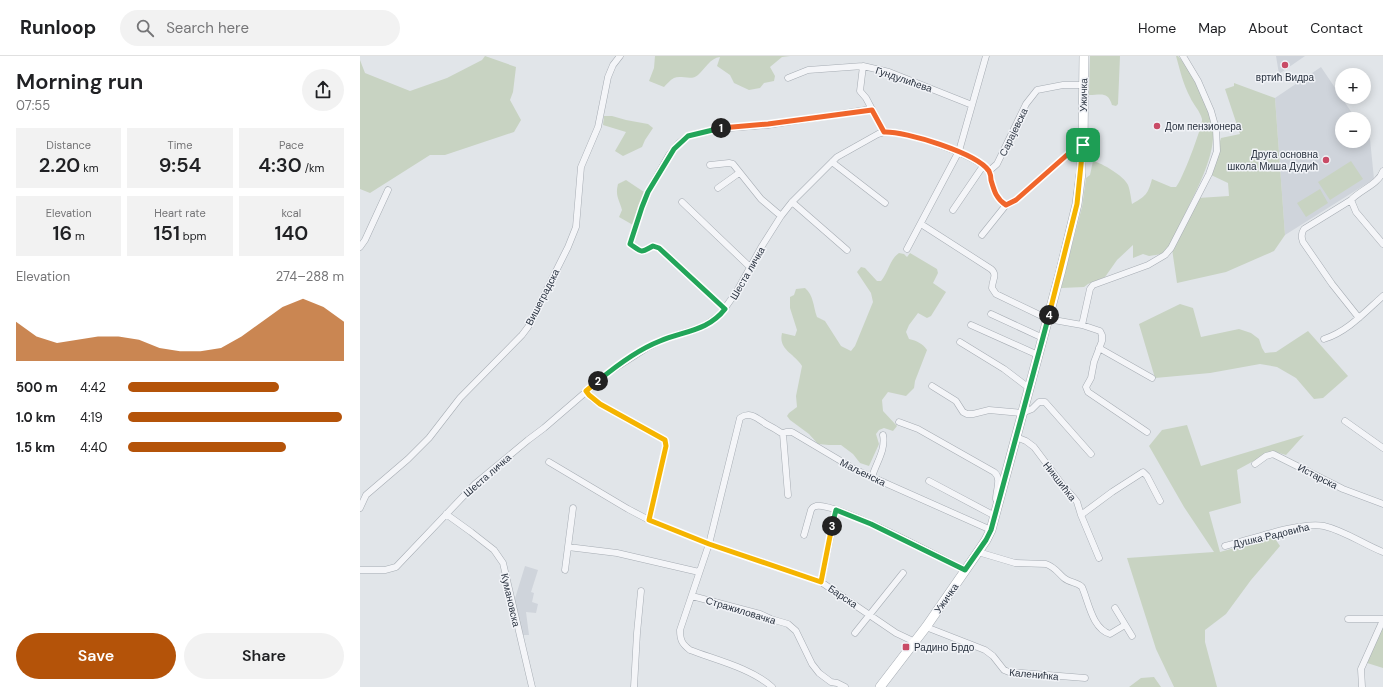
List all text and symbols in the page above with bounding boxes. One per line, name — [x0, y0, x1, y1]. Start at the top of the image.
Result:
search box — [120, 10, 400, 46]
text: Runloop — [20, 15, 96, 40]
icon: search — [134, 17, 156, 39]
text: Search here — [166, 18, 249, 38]
text: Home — [1138, 19, 1176, 37]
text: Map — [1198, 19, 1226, 37]
text: About — [1248, 19, 1288, 37]
text: Contact — [1310, 19, 1363, 37]
marker: вртић Видра — [1280, 60, 1290, 70]
street label: Гундулићева — [874, 64, 934, 95]
text: Morning run — [16, 67, 143, 96]
map controls — [1335, 68, 1371, 148]
button: + — [1335, 68, 1371, 104]
button: share — [302, 69, 344, 111]
place label: вртић Видра — [1256, 71, 1315, 84]
street label: Ужичка — [1077, 78, 1090, 112]
text: 07:55 — [16, 97, 50, 114]
street label: Сарајевска — [996, 106, 1031, 159]
button: − — [1335, 112, 1371, 148]
pin: 1 — [711, 118, 731, 138]
place label: Дом пензионера — [1165, 120, 1242, 133]
text: 1 — [719, 121, 723, 135]
marker: Дом пензионера — [1152, 121, 1162, 131]
pin — [1066, 128, 1100, 162]
icon: arrive — [1072, 134, 1094, 156]
text: Distance — [46, 138, 91, 152]
text: Time — [168, 138, 192, 152]
text: Pace — [279, 138, 304, 152]
place label: Друга основна школа Миша Дудић — [1227, 148, 1318, 173]
text: 2.20 — [39, 152, 80, 178]
text: 9:54 — [159, 152, 201, 178]
text: 4:30 — [258, 152, 302, 178]
marker: Друга основна школа Миша Дудић — [1321, 155, 1331, 165]
text: km — [80, 161, 99, 175]
text: /km — [302, 161, 324, 175]
text: Elevation — [46, 206, 92, 220]
text: Heart rate — [154, 206, 206, 220]
text: kcal — [281, 206, 301, 220]
text: 16 — [52, 220, 72, 246]
text: 151 — [154, 220, 180, 246]
text: 140 — [274, 220, 308, 246]
text: m — [72, 229, 85, 243]
text: bpm — [180, 229, 206, 243]
street label: Шеста личка — [727, 244, 768, 302]
street label: Вишеградска — [523, 266, 562, 328]
text: Elevation — [16, 268, 70, 285]
text: 274–288 m — [276, 268, 344, 285]
pin: 4 — [1039, 305, 1059, 325]
text: 4 — [1045, 308, 1053, 322]
pin: 2 — [588, 371, 608, 391]
text: 2 — [595, 374, 601, 388]
text: 500 m — [16, 379, 58, 396]
text: 4:42 — [80, 379, 106, 396]
text: 1.0 km — [16, 409, 55, 426]
text: 4:19 — [80, 409, 103, 426]
text: 1.5 km — [16, 439, 55, 456]
text: 4:40 — [80, 439, 107, 456]
street label: Шеста личка — [461, 451, 514, 500]
street label: Маљенска — [838, 456, 888, 489]
street label: Никшићка — [1040, 459, 1079, 504]
street label: Истарска — [1296, 461, 1340, 492]
pin: 3 — [822, 516, 842, 536]
text: 3 — [829, 519, 835, 533]
street label: Душка Радовића — [1232, 520, 1311, 551]
street label: Кумановска — [498, 572, 523, 629]
street label: Ужичка — [931, 580, 962, 616]
street label: Барска — [825, 582, 860, 611]
street label: Стражиловачка — [704, 594, 778, 627]
button: Save — [16, 633, 176, 679]
button: Share — [184, 633, 344, 679]
place label: Радино Брдо — [914, 641, 975, 654]
marker: Радино Брдо — [901, 642, 911, 652]
street label: Каленићка — [1009, 666, 1060, 683]

